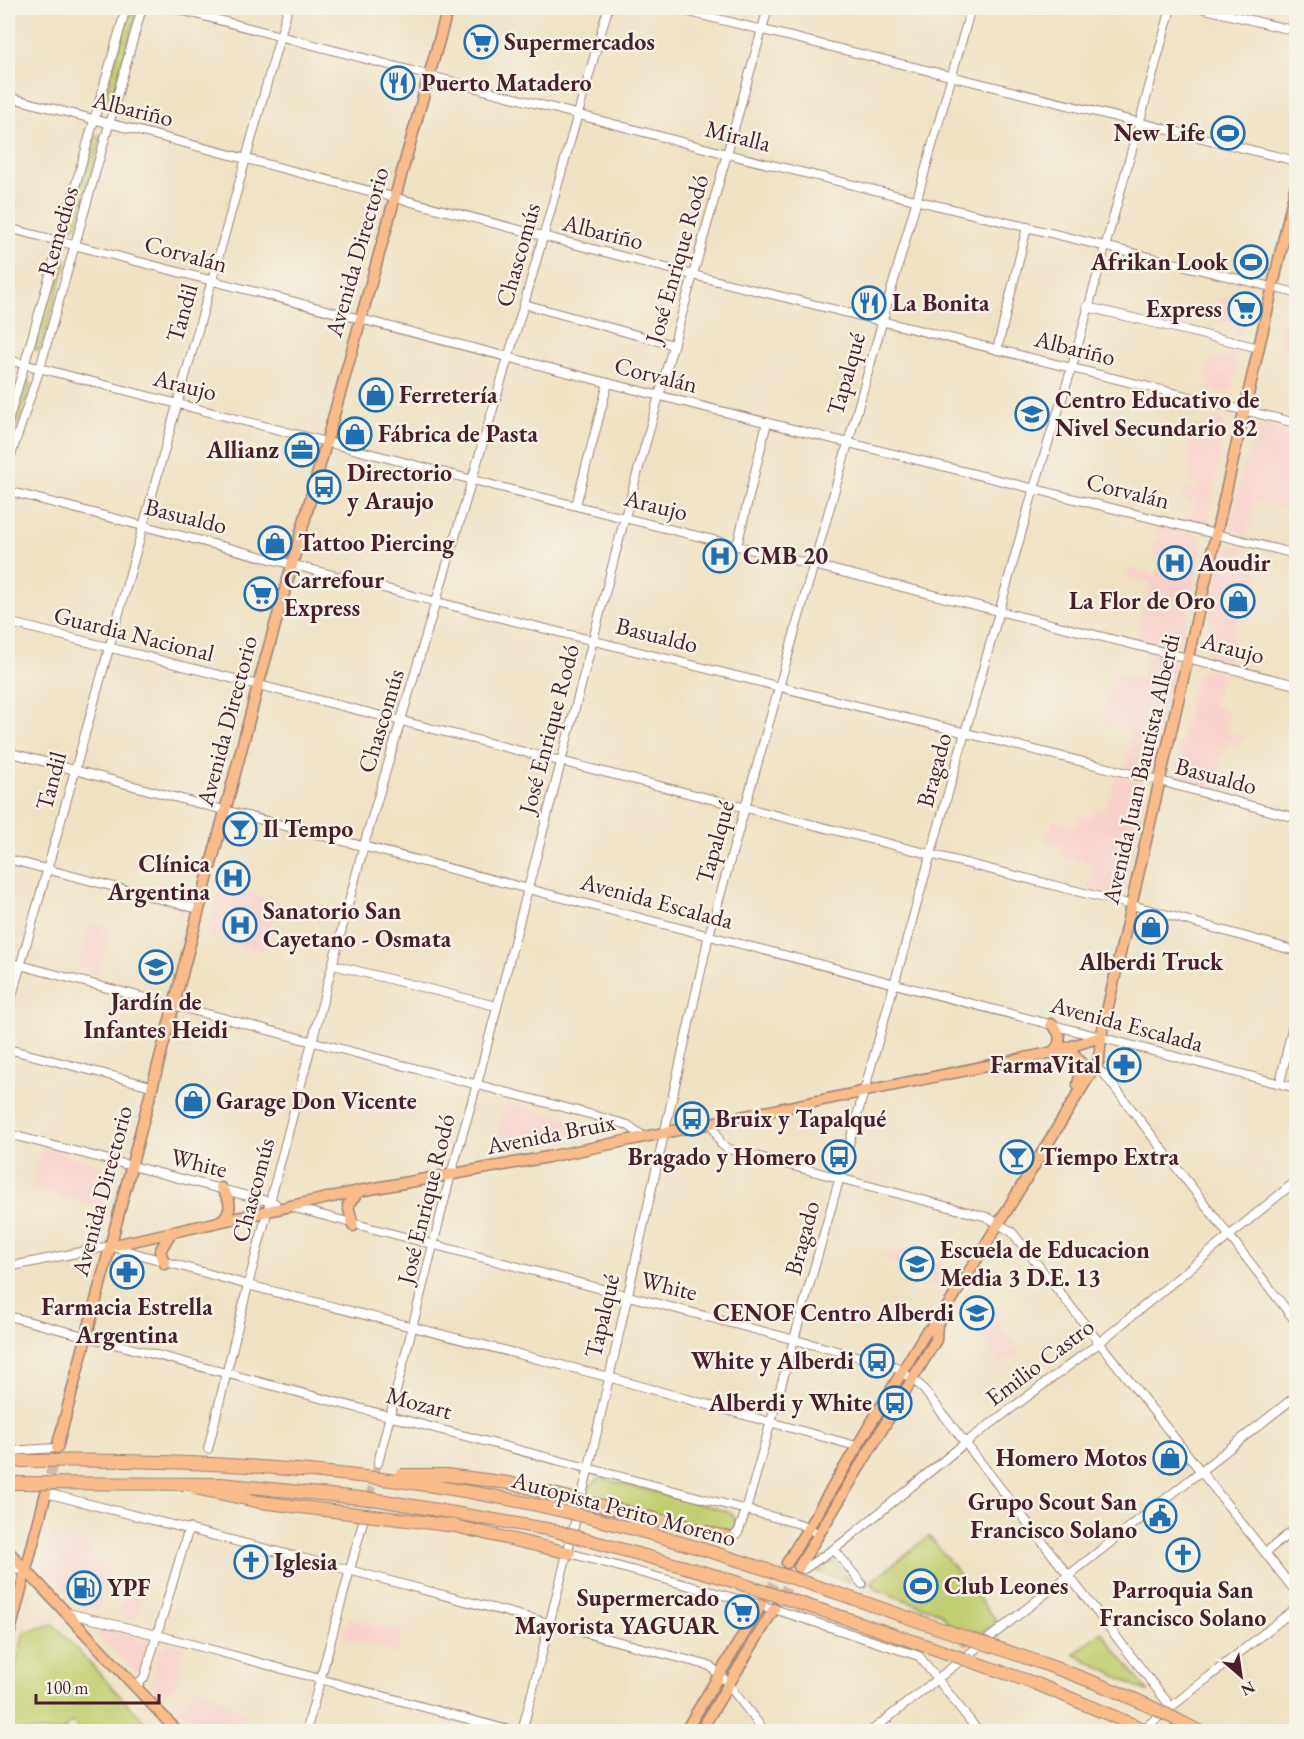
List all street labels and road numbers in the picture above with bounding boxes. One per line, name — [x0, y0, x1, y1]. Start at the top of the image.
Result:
street label: Albariño — [88, 83, 177, 134]
street label: Miralla — [702, 112, 774, 159]
street label: Avenida Directorio — [317, 163, 396, 341]
street label: José Enrique Rodó — [637, 171, 715, 349]
street label: Remedios — [30, 182, 85, 279]
street label: Chascomús — [488, 199, 547, 311]
street label: Albariño — [558, 206, 647, 257]
street label: Corvalán — [141, 228, 231, 280]
street label: Tandil — [158, 280, 205, 346]
street label: Albariño — [1030, 322, 1119, 373]
street label: Tapalqué — [819, 329, 872, 419]
street label: Corvalán — [611, 349, 701, 400]
street label: Araujo — [149, 361, 220, 407]
street label: Corvalán — [1083, 465, 1173, 516]
street label: Araujo — [620, 481, 691, 527]
street label: Basualdo — [142, 490, 230, 541]
street label: Guardia Nacional — [51, 599, 218, 668]
street label: Basualdo — [613, 609, 701, 660]
street label: Araujo — [1197, 624, 1268, 671]
street label: Avenida Juan Bautista Alberdi — [1094, 631, 1187, 908]
street label: Avenida Directorio — [189, 632, 264, 811]
street label: José Enrique Rodó — [510, 641, 586, 819]
street label: Chascomús — [350, 665, 411, 777]
street label: Bragado — [909, 729, 958, 810]
street label: Tandil — [28, 748, 73, 814]
street label: Basualdo — [1172, 750, 1261, 801]
street label: Tapalqué — [688, 797, 741, 887]
street label: Avenida Escalada — [577, 865, 737, 936]
street label: Avenida Escalada — [1047, 988, 1207, 1059]
street label: Avenida Directorio — [64, 1102, 139, 1281]
street label: Avenida Bruix — [483, 1106, 618, 1161]
street label: José Enrique Rodó — [389, 1110, 462, 1289]
street label: Chascomús — [224, 1134, 281, 1246]
street label: White — [168, 1141, 231, 1184]
street label: Bragado — [777, 1197, 826, 1278]
street label: White — [638, 1264, 701, 1307]
street label: Tapalqué — [577, 1271, 626, 1361]
street label: Emilio Castro — [979, 1311, 1100, 1413]
street label: Mozart — [383, 1379, 456, 1426]
street label: Autopista Perito Moreno — [508, 1463, 740, 1553]

